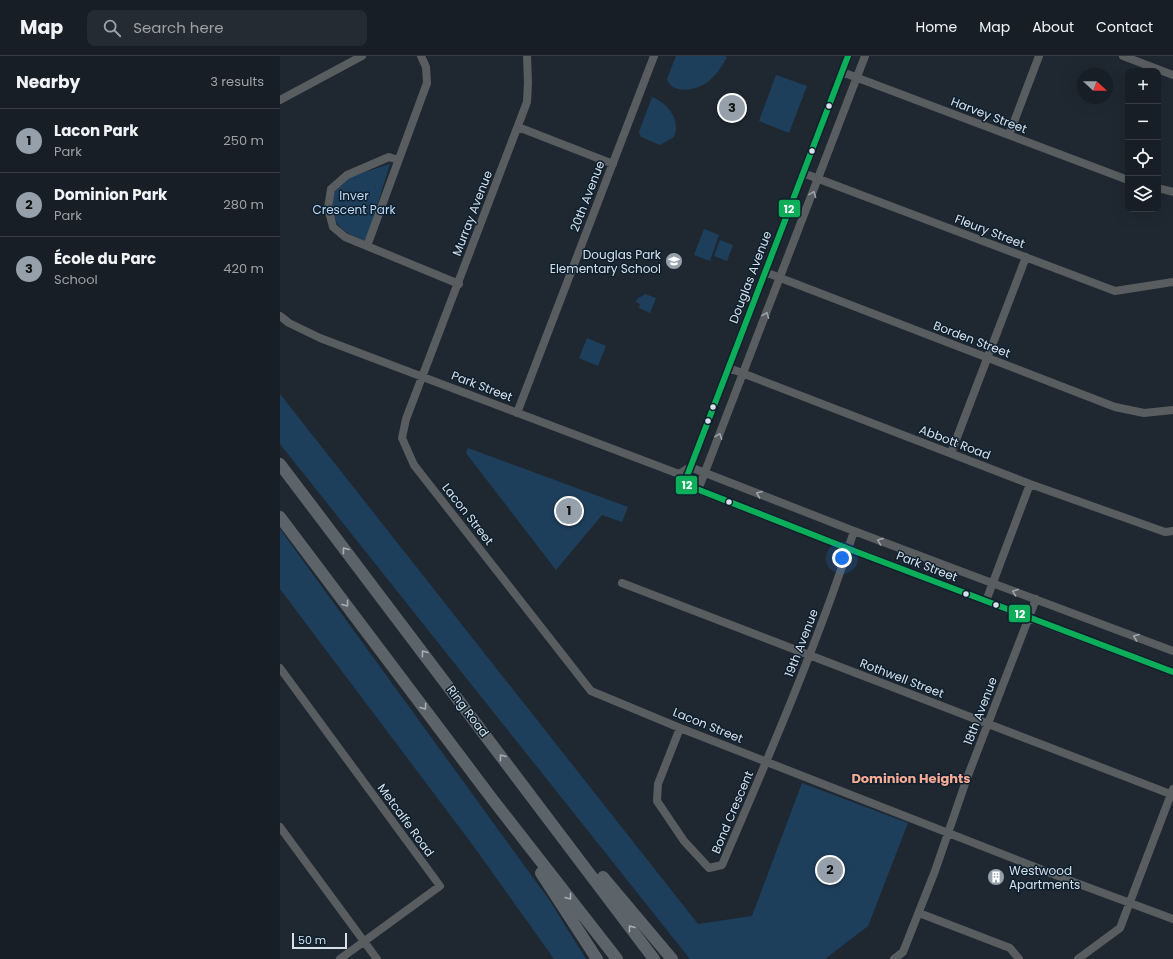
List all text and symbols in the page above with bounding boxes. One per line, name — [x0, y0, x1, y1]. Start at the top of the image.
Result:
search box — [87, 10, 367, 46]
text: Map — [20, 14, 63, 41]
icon: search — [101, 17, 123, 39]
text: Search here — [133, 17, 224, 38]
text: Home — [915, 17, 957, 37]
text: Map — [979, 17, 1010, 37]
text: About — [1032, 17, 1074, 37]
text: Contact — [1096, 17, 1153, 37]
north arrow — [1077, 68, 1113, 104]
map controls — [1125, 68, 1161, 212]
button: + — [1125, 68, 1161, 104]
text: Nearby — [16, 70, 80, 94]
text: 3 results — [210, 72, 264, 91]
pin: 3 — [719, 93, 745, 123]
street label: Harvey Street — [949, 93, 1029, 137]
unlabelled marker — [824, 101, 834, 111]
button: − — [1125, 104, 1161, 140]
text: Lacon Park — [54, 120, 139, 141]
text: 1 — [27, 131, 31, 150]
text: 250 m — [223, 131, 264, 150]
button: locate — [1125, 140, 1161, 176]
text: Park — [54, 142, 82, 161]
unlabelled marker — [807, 146, 817, 156]
street label: 20th Avenue — [566, 158, 608, 234]
street label: Murray Avenue — [448, 168, 496, 258]
button: layers — [1125, 176, 1161, 212]
text: Dominion Park — [54, 184, 167, 205]
park label: Inver Crescent Park — [312, 187, 396, 218]
one-way arrow — [809, 190, 817, 197]
text: 2 — [25, 195, 33, 214]
text: 280 m — [223, 195, 264, 214]
line badge: 12 — [778, 199, 801, 218]
text: 12 — [784, 201, 794, 217]
text: Park — [54, 206, 82, 225]
street label: Fleury Street — [953, 210, 1027, 252]
street label: Douglas Avenue — [725, 228, 775, 326]
place label: Douglas Park Elementary School — [550, 246, 662, 277]
text: École du Parc — [54, 248, 156, 269]
school or university icon: Douglas Park Elementary School — [664, 251, 684, 271]
text: 3 — [25, 259, 33, 278]
text: 420 m — [223, 259, 264, 278]
text: School — [54, 270, 98, 289]
one-way arrow — [761, 312, 769, 320]
street label: Borden Street — [931, 317, 1013, 361]
street label: Park Street — [449, 367, 515, 405]
unlabelled marker — [708, 402, 718, 412]
unlabelled marker — [703, 416, 713, 426]
street label: Abbott Road — [917, 421, 993, 463]
one-way arrow — [714, 433, 722, 440]
line badge: 12 — [675, 475, 698, 495]
text: 12 — [682, 477, 692, 493]
street label: Lacon Street — [438, 479, 498, 549]
one-way arrow — [755, 490, 762, 498]
pin: 1 — [556, 496, 582, 526]
unlabelled marker — [724, 497, 734, 507]
one-way arrow — [876, 538, 883, 546]
one-way arrow — [343, 547, 350, 554]
street label: Park Street — [894, 547, 960, 585]
your location — [832, 548, 852, 568]
one-way arrow — [1011, 588, 1018, 596]
unlabelled marker — [961, 589, 971, 599]
one-way arrow — [341, 599, 348, 606]
unlabelled marker — [991, 600, 1001, 610]
line badge: 12 — [1008, 604, 1031, 623]
street label: 19th Avenue — [780, 606, 822, 680]
text: 12 — [1015, 606, 1025, 622]
one-way arrow — [1133, 634, 1140, 642]
one-way arrow — [421, 651, 428, 658]
street label: Rothwell Street — [858, 654, 946, 702]
street label: 18th Avenue — [959, 674, 1001, 748]
street label: Ring Road — [443, 682, 493, 740]
one-way arrow — [419, 703, 426, 710]
street label: Lacon Street — [670, 703, 746, 747]
one-way arrow — [500, 754, 507, 761]
street label: Bond Crescent — [707, 768, 757, 856]
district label: Dominion Heights — [851, 769, 971, 788]
street label: Metcalfe Road — [374, 780, 438, 860]
pin: 2 — [817, 855, 843, 885]
place label: Westwood Apartments — [1009, 862, 1080, 893]
building icon: Westwood Apartments — [986, 867, 1006, 887]
one-way arrow — [564, 892, 571, 899]
one-way arrow — [629, 925, 636, 932]
scale bar — [292, 931, 347, 950]
text: 50 m — [298, 932, 326, 948]

